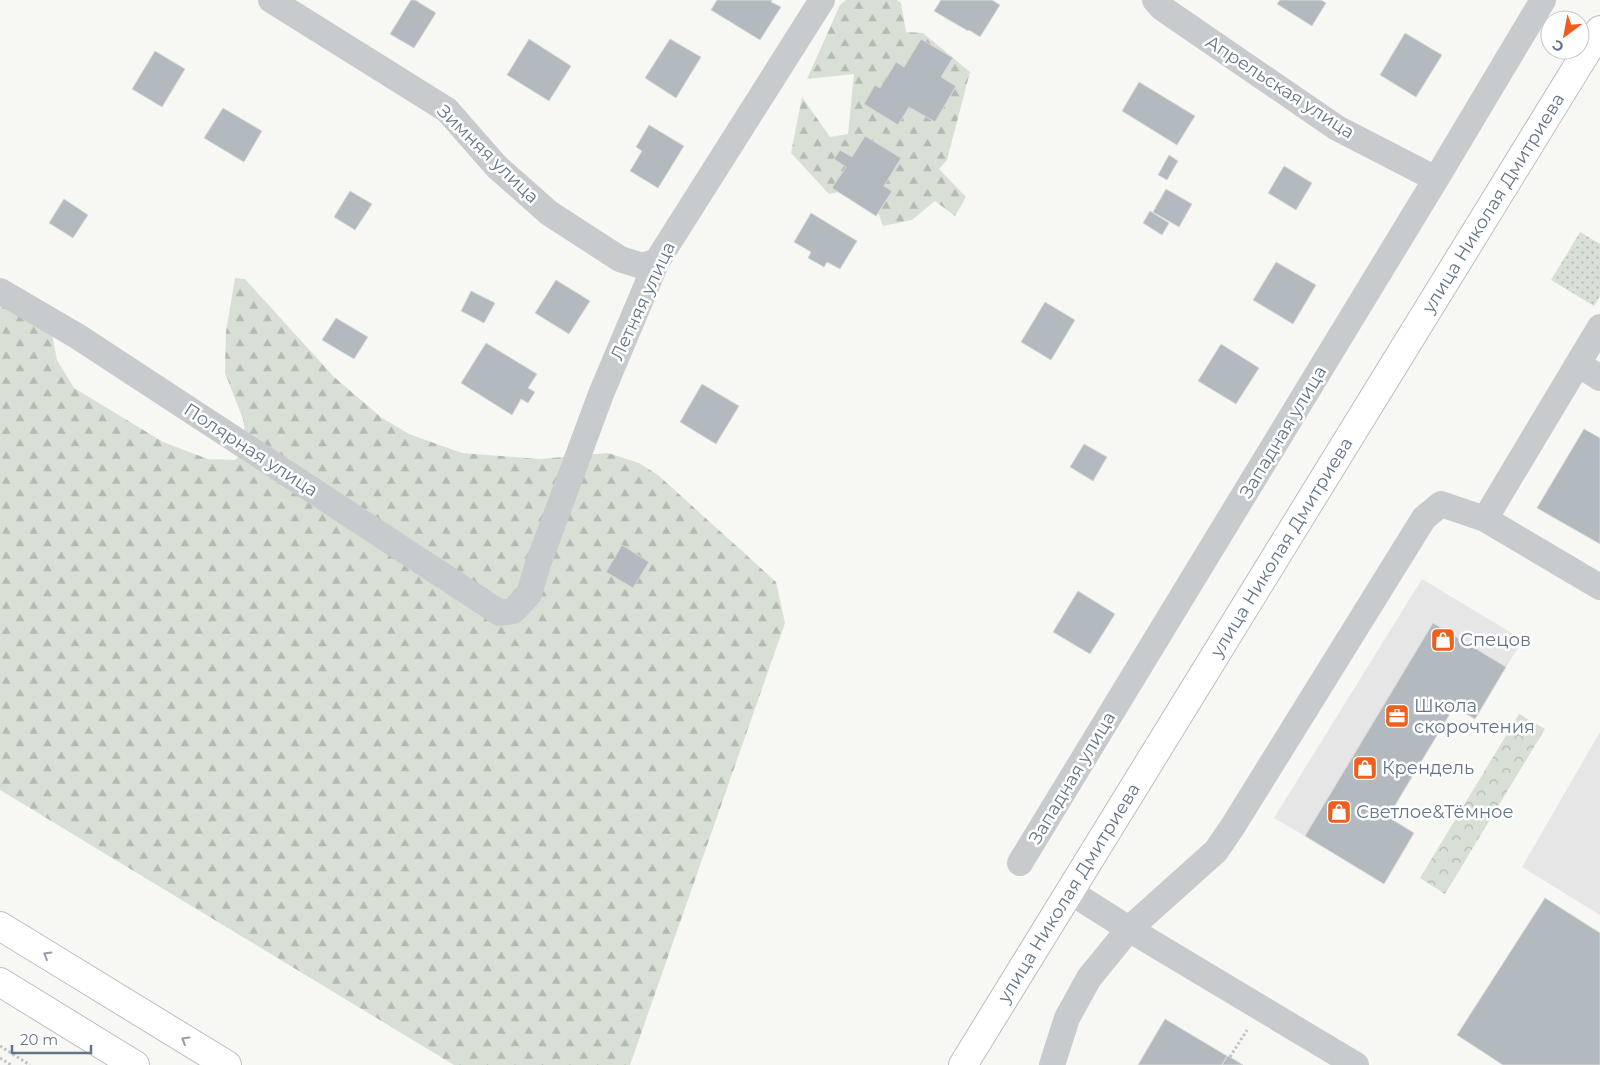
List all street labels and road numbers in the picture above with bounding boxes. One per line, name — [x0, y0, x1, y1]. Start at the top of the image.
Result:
street label: Апрельская улица — [1201, 31, 1359, 143]
street label: улица Николая Дмитриева — [1417, 89, 1569, 318]
street label: Зимняя улица — [433, 100, 543, 208]
street label: Летняя улица — [606, 238, 680, 364]
street label: Западная улица — [1235, 362, 1331, 502]
street label: Полярная улица — [180, 398, 322, 502]
street label: улица Николая Дмитриева — [1205, 433, 1358, 662]
street label: Западная улица — [1024, 708, 1120, 848]
street label: улица Николая Дмитриева — [992, 779, 1145, 1008]

